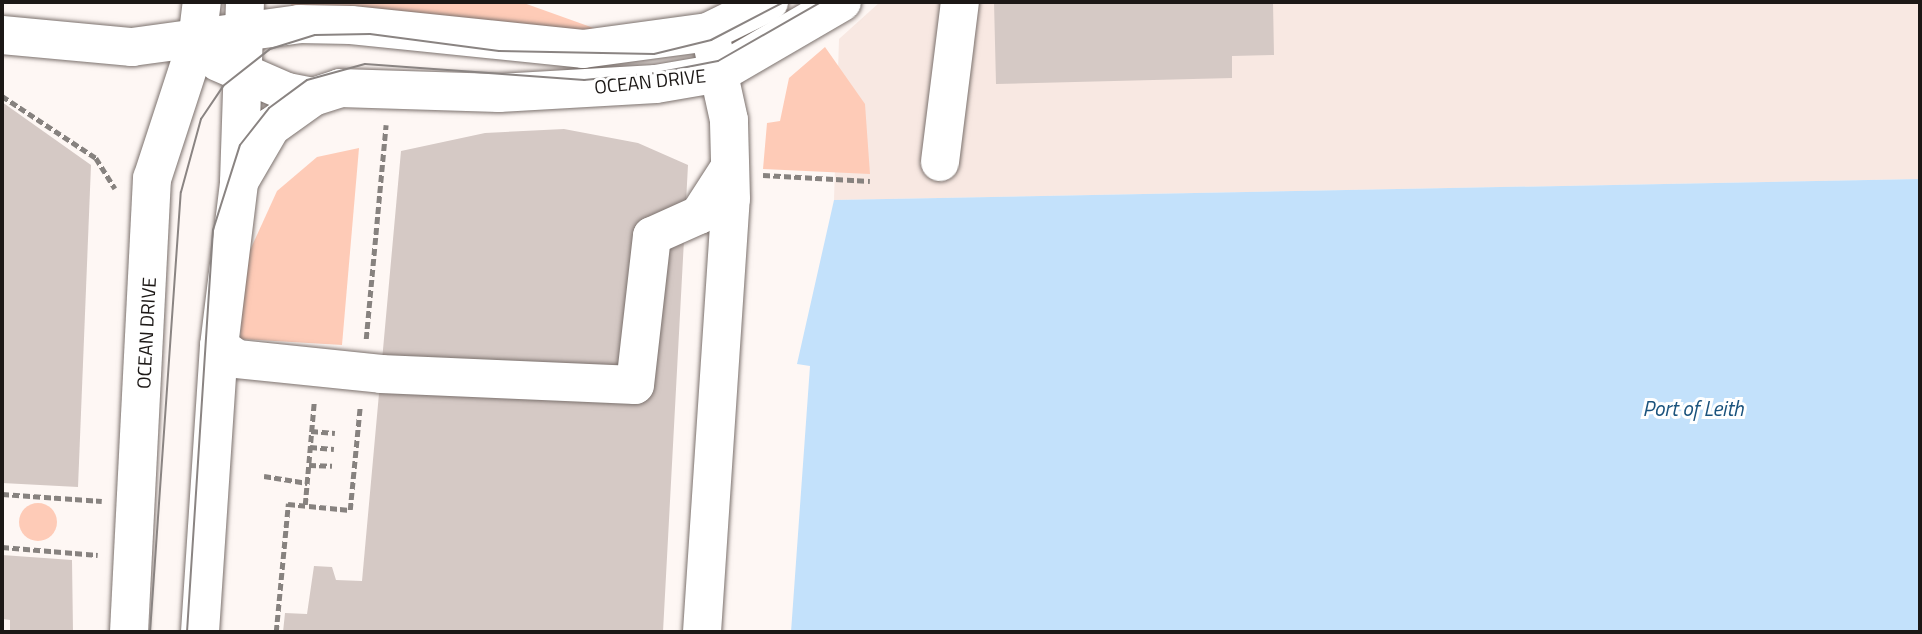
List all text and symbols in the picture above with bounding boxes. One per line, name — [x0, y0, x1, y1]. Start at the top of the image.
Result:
street label: OCEAN DRIVE — [593, 64, 707, 98]
street label: OCEAN DRIVE — [132, 277, 160, 389]
water label: Port of Leith — [1642, 395, 1744, 421]

